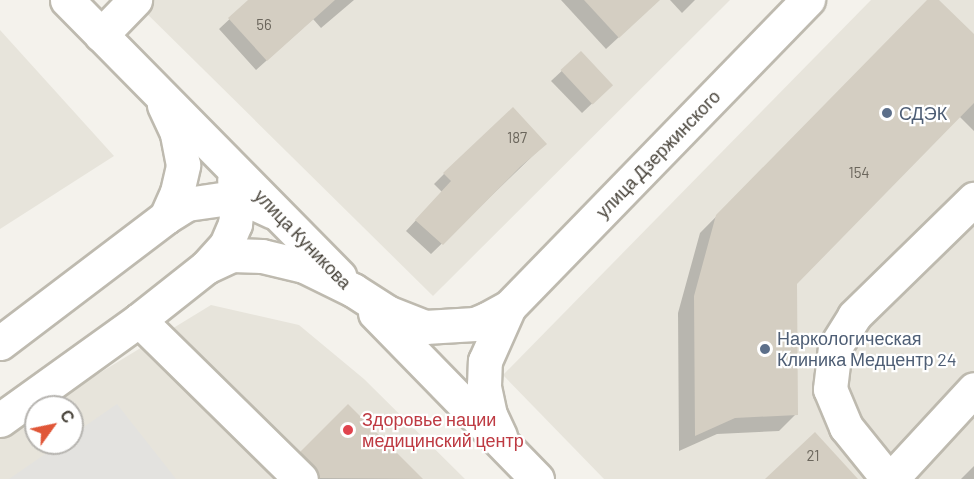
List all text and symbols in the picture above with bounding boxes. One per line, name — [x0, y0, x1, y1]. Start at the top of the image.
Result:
house number: 56 — [256, 16, 272, 34]
street label: улица Дзержинского — [591, 86, 725, 222]
place label: СДЭК — [899, 102, 947, 124]
marker: СДЭК — [880, 106, 894, 120]
house number: 187 — [507, 129, 527, 147]
house number: 154 — [848, 164, 870, 182]
street label: улица Куникова — [250, 185, 356, 293]
place label: Наркологическая Клиника Медцентр 24 — [777, 328, 957, 370]
marker: Наркологическая Клиника Медцентр 24 — [758, 342, 772, 356]
north arrow — [24, 395, 84, 455]
text: С — [57, 406, 79, 426]
place label: Здоровье нации медицинский центр — [362, 409, 524, 452]
marker: Здоровье нации медицинский центр — [339, 421, 357, 439]
house number: 21 — [806, 447, 820, 465]

